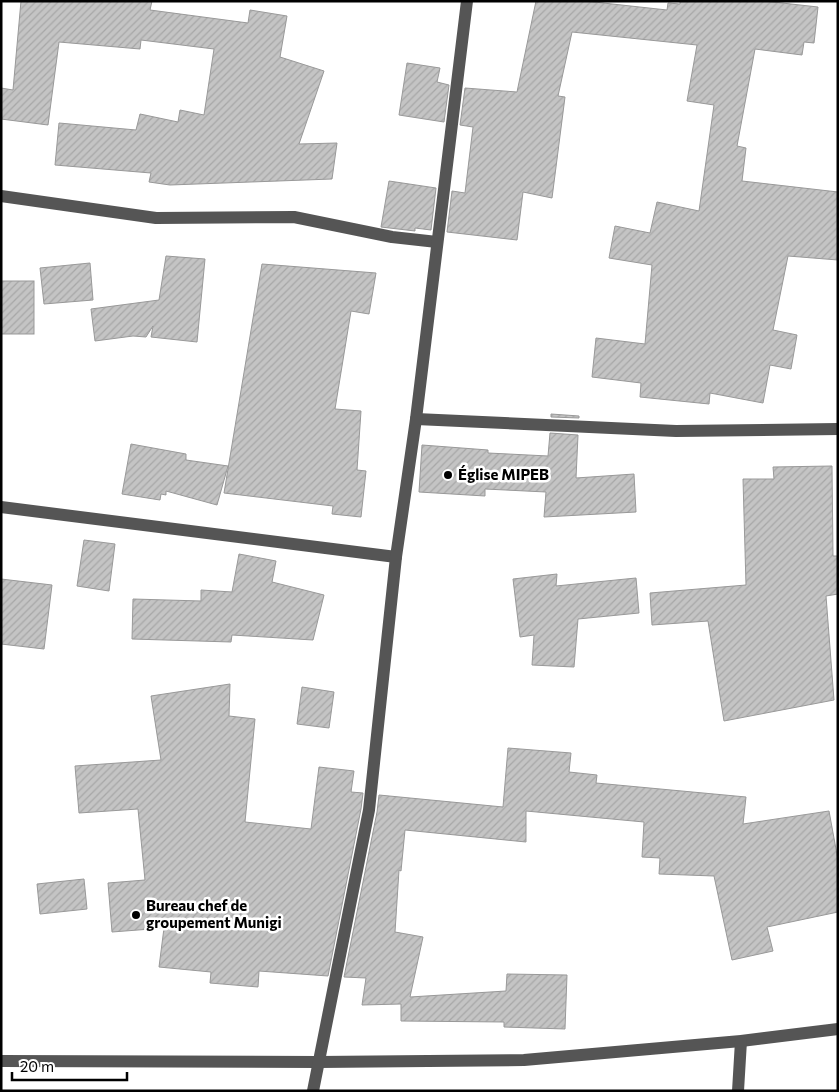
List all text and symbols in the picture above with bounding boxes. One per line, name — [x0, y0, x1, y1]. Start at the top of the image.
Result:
place label: Église MIPEB — [458, 465, 549, 483]
marker: Église MIPEB — [442, 469, 454, 481]
place label: Bureau chef de groupement Munigi — [146, 896, 282, 931]
marker: Bureau chef de groupement Munigi — [130, 909, 142, 921]
scale bar — [12, 1050, 128, 1082]
text: 20 m — [20, 1057, 54, 1075]

